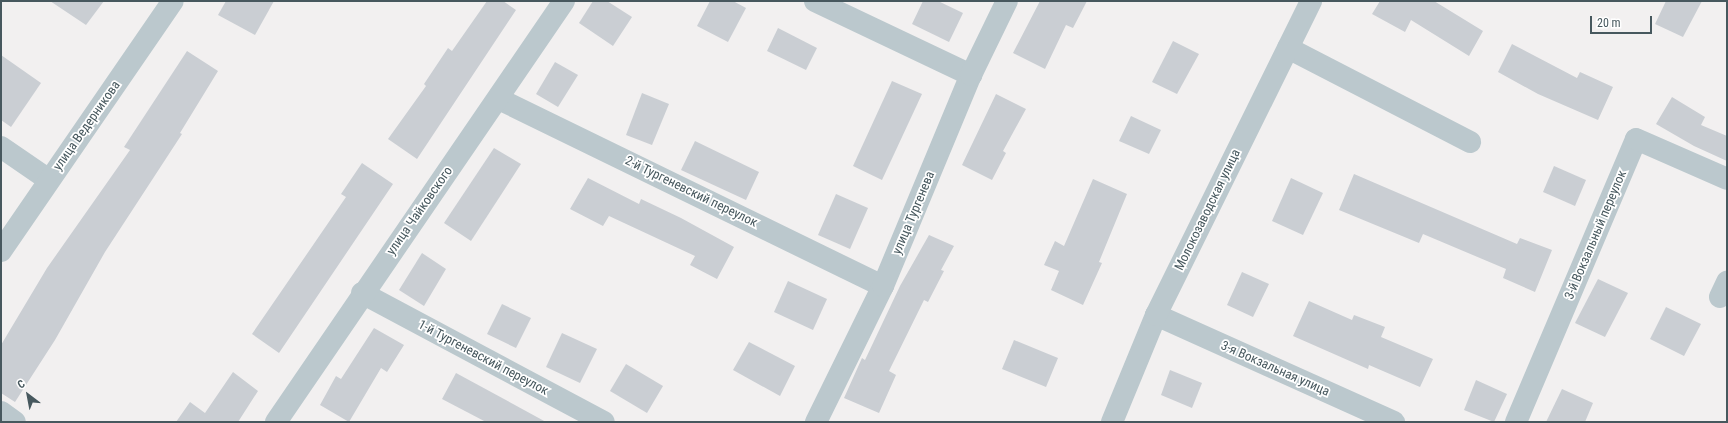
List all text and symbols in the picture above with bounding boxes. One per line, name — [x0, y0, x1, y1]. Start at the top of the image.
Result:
scale bar — [1592, 8, 1654, 34]
text: 20 m — [1597, 16, 1621, 30]
street label: улица Ведерникова — [50, 78, 124, 174]
street label: Молокозаводская улица — [1172, 147, 1244, 273]
street label: 2-й Тургеневский переулок — [622, 153, 760, 231]
street label: улица Чайковского — [384, 164, 456, 258]
street label: 3-й Вокзальный переулок — [1562, 168, 1630, 302]
street label: улица Тургенева — [889, 169, 939, 257]
street label: 1-й Тургеневский переулок — [415, 317, 551, 399]
street label: 3-я Вокзальная улица — [1218, 338, 1332, 400]
north arrow — [8, 375, 48, 415]
text: С — [15, 377, 27, 392]

